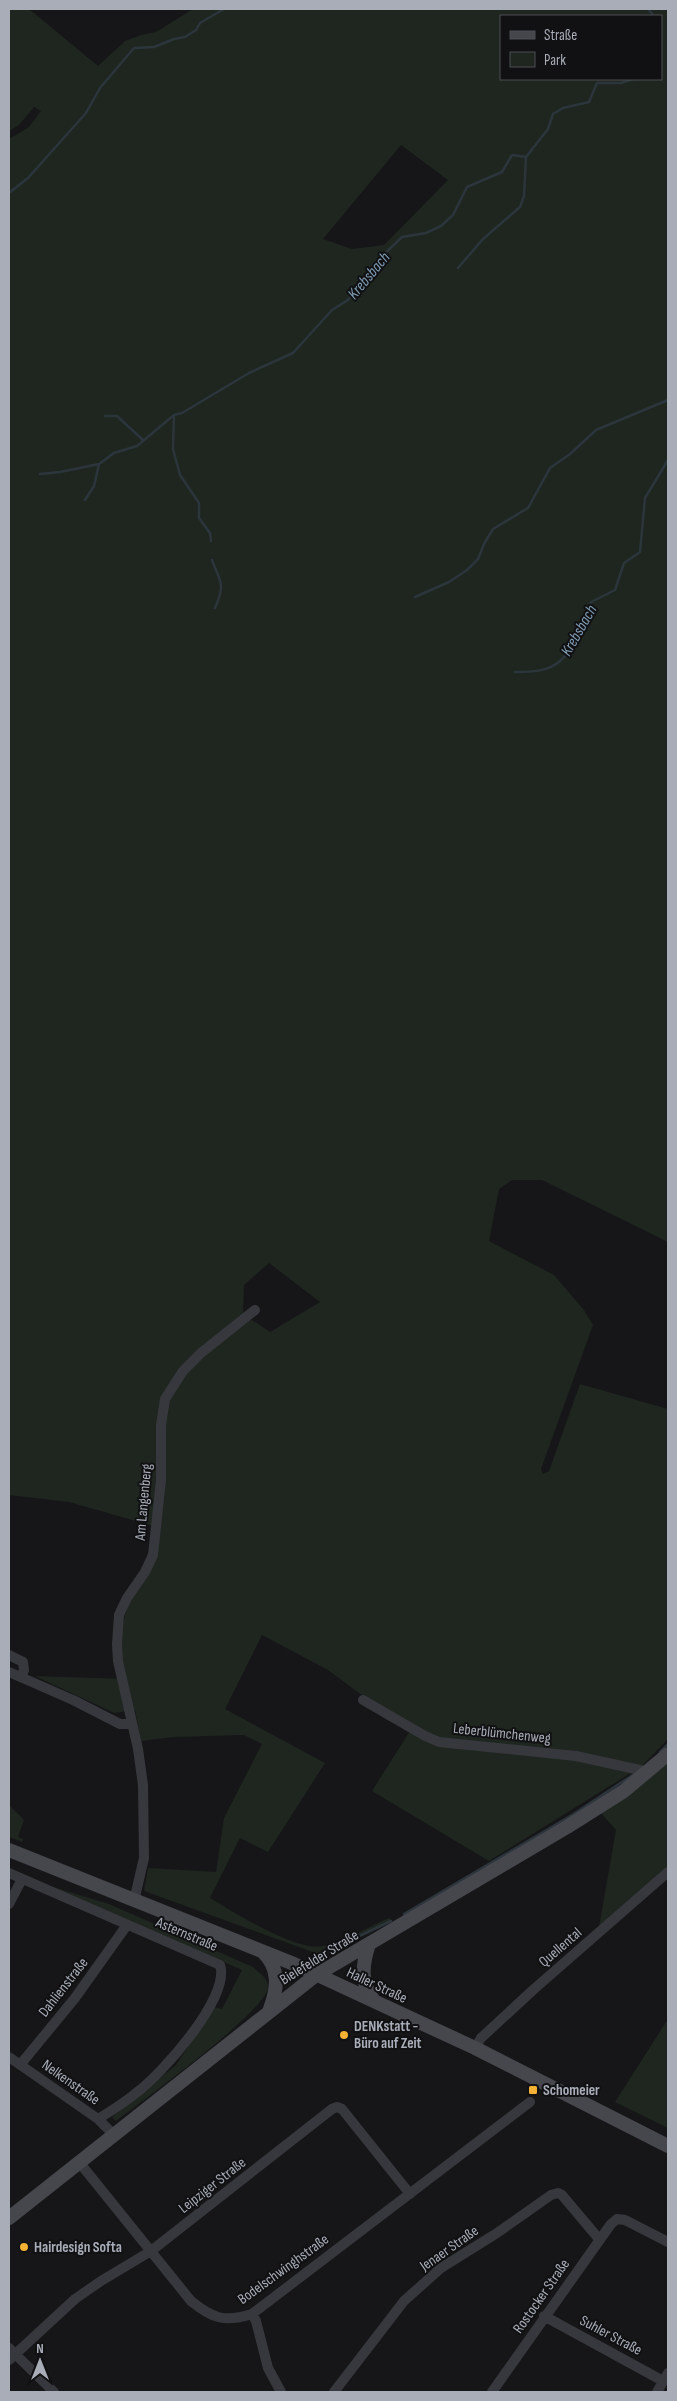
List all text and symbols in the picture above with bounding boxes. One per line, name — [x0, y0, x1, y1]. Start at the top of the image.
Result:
legend — [500, 15, 662, 80]
text: Straße — [544, 26, 577, 45]
text: Park — [544, 51, 566, 70]
water label: Krebsbach — [344, 248, 394, 303]
water label: Krebsbach — [557, 602, 602, 660]
street label: Am Langenberg — [131, 1463, 156, 1542]
street label: Leberblümchenweg — [452, 1719, 552, 1748]
street label: Asternstraße — [152, 1913, 221, 1956]
street label: Quellental — [535, 1924, 586, 1971]
street label: Bielefelder Straße — [276, 1926, 362, 1989]
street label: Dahlienstraße — [34, 1954, 92, 2021]
street label: Haller Straße — [343, 1963, 410, 2008]
place label: DENKstatt - Büro auf Zeit — [354, 2017, 422, 2053]
marker: DENKstatt - Büro auf Zeit — [338, 2029, 350, 2041]
street label: Nelkenstraße — [38, 2056, 103, 2109]
place label: Schomeier — [543, 2081, 600, 2100]
marker: Schomeier — [527, 2084, 539, 2096]
street label: Leipziger Straße — [175, 2153, 250, 2218]
street label: Jenaer Straße — [416, 2221, 482, 2276]
street label: Bodelschwinghstraße — [234, 2230, 333, 2309]
place label: Hairdesign Softa — [34, 2238, 122, 2257]
marker: Hairdesign Softa — [18, 2241, 30, 2253]
street label: Rostocker Straße — [509, 2255, 574, 2337]
street label: Suhler Straße — [576, 2311, 645, 2360]
north arrow — [15, 2336, 65, 2386]
text: N — [36, 2340, 44, 2357]

